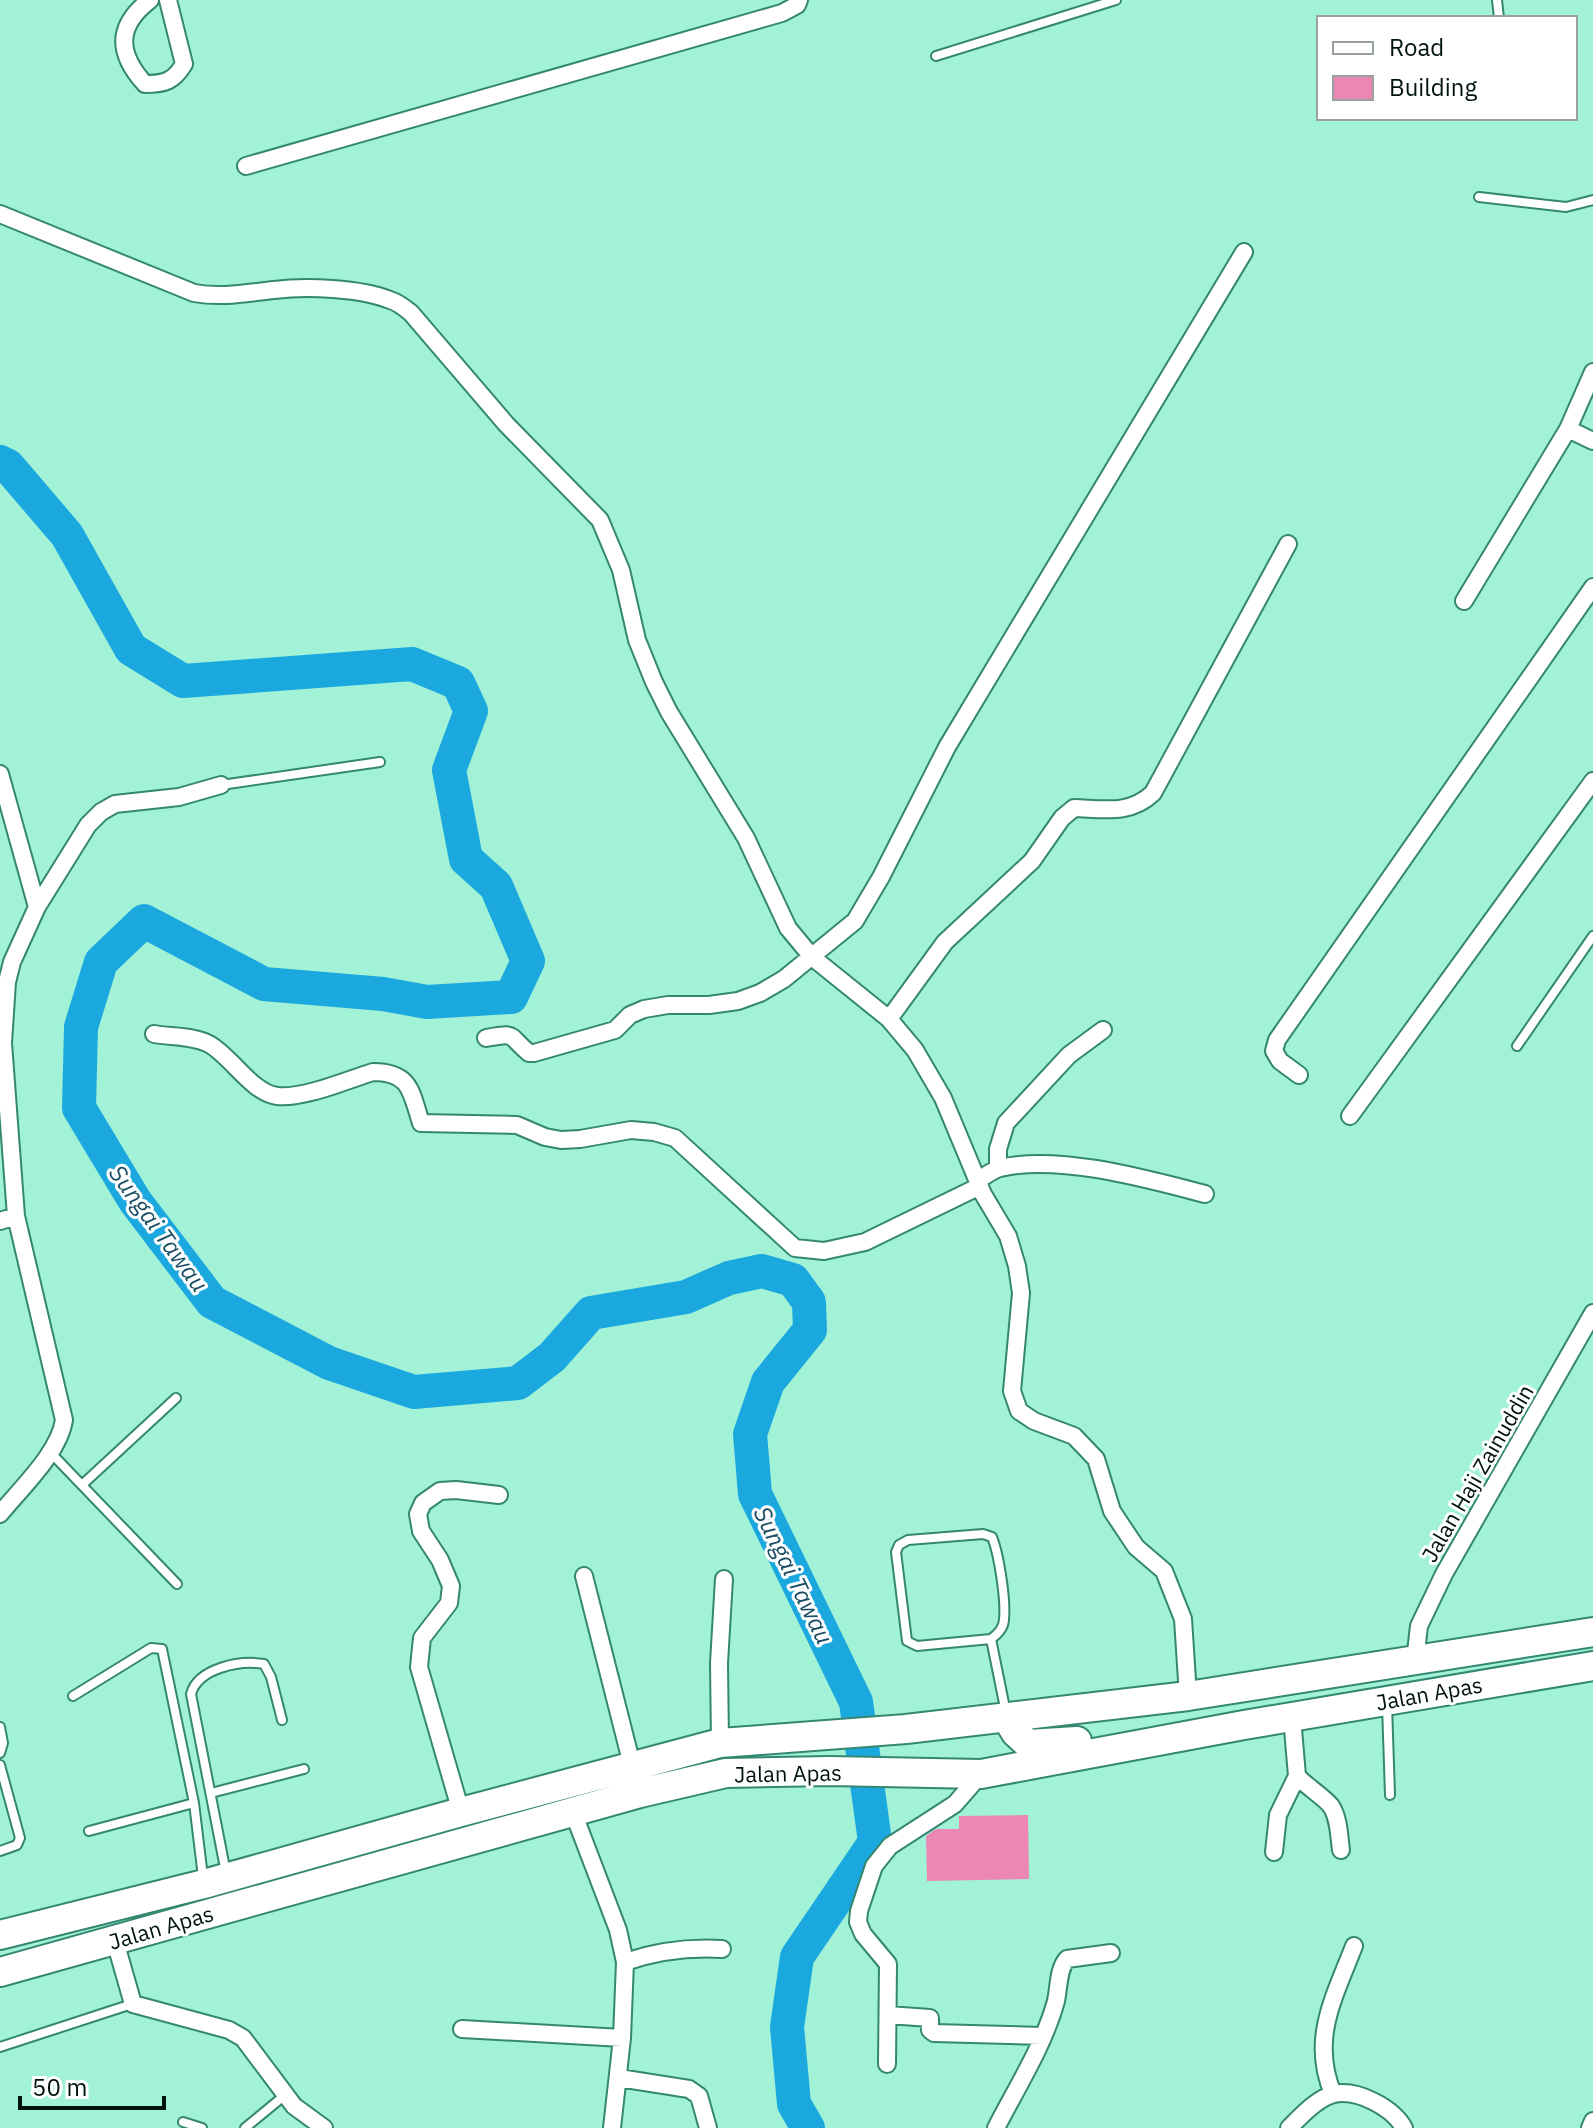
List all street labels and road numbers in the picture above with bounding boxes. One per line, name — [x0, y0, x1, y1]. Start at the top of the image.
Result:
street label: Jalan Haji Zainuddin — [1414, 1379, 1540, 1567]
street label: Jalan Apas — [1373, 1669, 1485, 1717]
street label: Jalan Apas — [734, 1758, 842, 1788]
street label: Jalan Apas — [105, 1898, 217, 1956]

